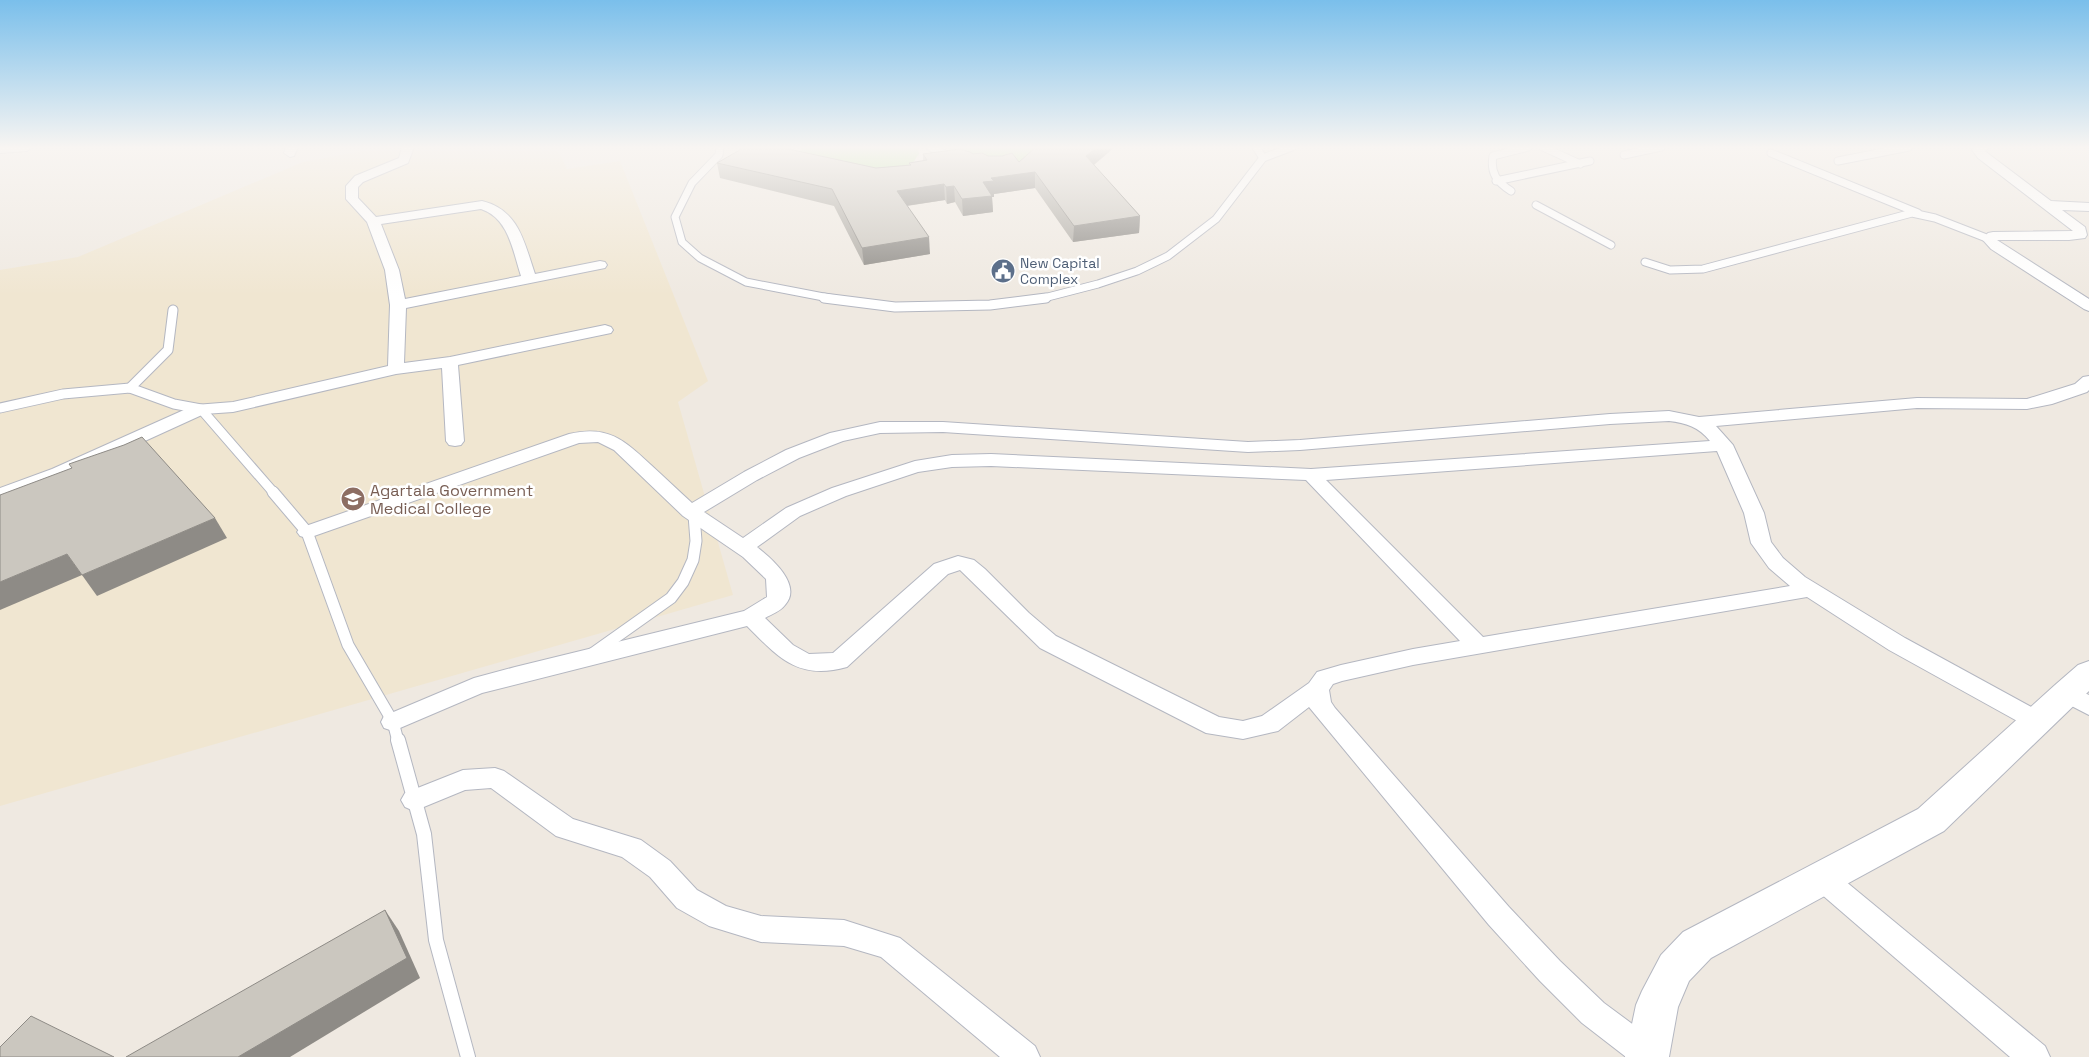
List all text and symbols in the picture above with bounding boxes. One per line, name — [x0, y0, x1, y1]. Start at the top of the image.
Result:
place label: New Capital Complex — [1020, 254, 1100, 288]
public building icon: New Capital Complex — [990, 258, 1016, 284]
place label: Agartala Government Medical College — [370, 480, 533, 519]
school or university icon: Agartala Government Medical College — [340, 486, 366, 512]

